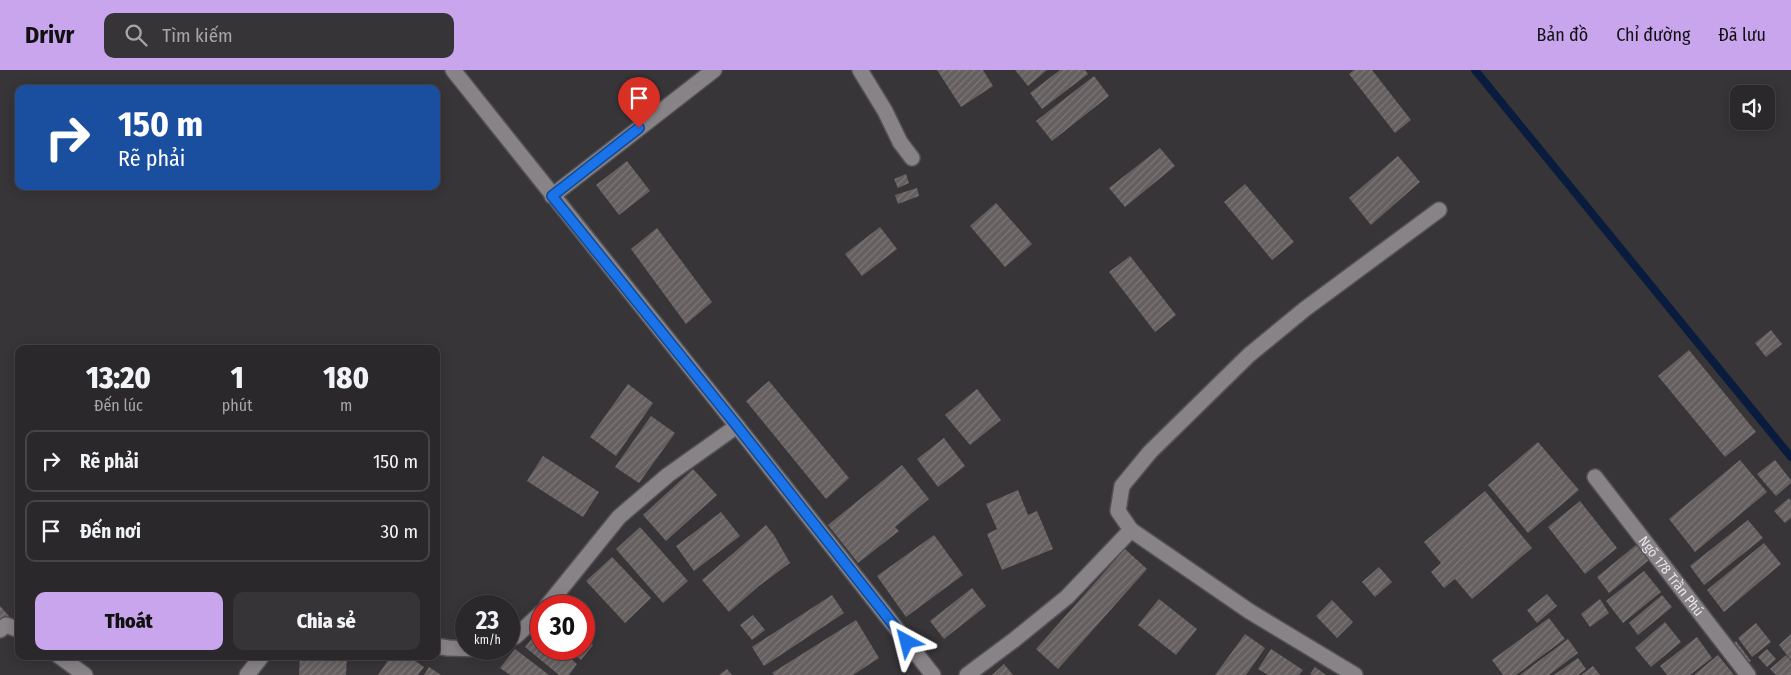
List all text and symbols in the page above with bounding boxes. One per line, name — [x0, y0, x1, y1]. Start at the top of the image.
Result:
search box — [104, 13, 454, 58]
text: Drivr — [25, 21, 74, 49]
icon: search — [122, 21, 150, 49]
text: Tìm kiếm — [162, 24, 233, 47]
text: Bản đồ — [1537, 24, 1588, 46]
text: Chỉ đường — [1616, 24, 1690, 46]
text: Đã lưu — [1718, 24, 1766, 46]
pin — [618, 77, 660, 128]
icon: arrive — [625, 84, 653, 112]
map controls — [1730, 85, 1775, 130]
button: sound — [1730, 85, 1775, 130]
text: 150 m — [118, 103, 203, 145]
icon: right — [35, 105, 100, 170]
text: Rẽ phải — [118, 145, 185, 172]
text: 13:20 — [86, 360, 151, 396]
text: 1 — [231, 360, 244, 396]
text: 180 — [323, 360, 369, 396]
text: Đến lúc — [94, 396, 143, 415]
text: phút — [222, 396, 252, 415]
text: m — [340, 396, 352, 415]
icon: right — [37, 447, 65, 475]
text: Rẽ phải — [80, 450, 139, 473]
text: 150 m — [373, 450, 418, 473]
icon: arrive — [37, 517, 65, 545]
text: Đến nơi — [80, 520, 141, 543]
text: 30 m — [380, 520, 418, 543]
street label: Ngõ 178 Trần Phú — [1635, 533, 1708, 619]
button: Thoát — [35, 592, 223, 650]
button: Chia sẻ — [233, 592, 420, 650]
speed limit sign: 30 — [530, 595, 595, 660]
text: 23 — [476, 606, 499, 636]
position arrow — [880, 615, 932, 667]
text: km/h — [474, 633, 501, 647]

